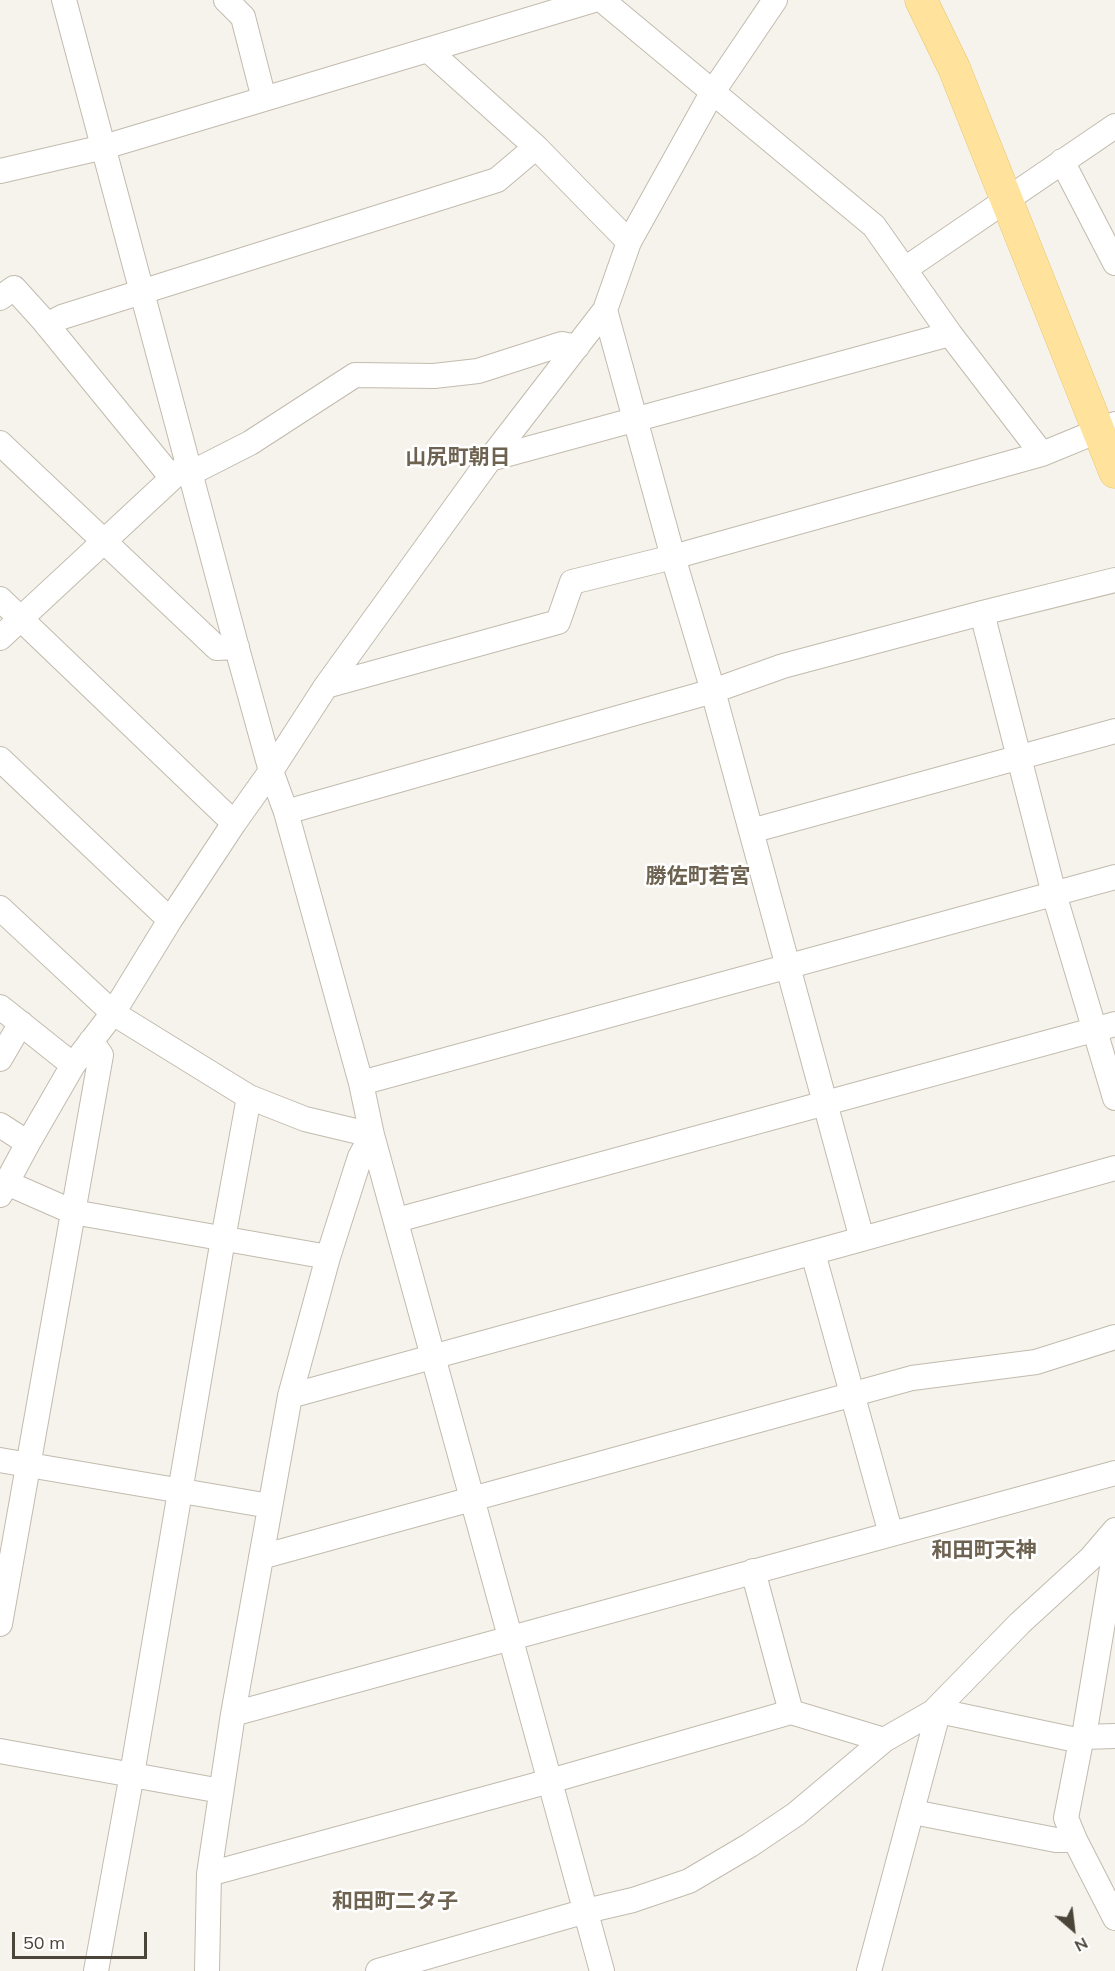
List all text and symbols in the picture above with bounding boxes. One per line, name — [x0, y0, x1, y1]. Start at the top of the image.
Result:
district label: 山尻町朝日 — [406, 445, 510, 471]
district label: 勝佐町若宮 — [646, 864, 750, 890]
district label: 和田町天神 — [932, 1538, 1036, 1564]
district label: 和田町二タ子 — [332, 1889, 458, 1915]
north arrow — [1043, 1899, 1103, 1959]
scale bar — [15, 1920, 150, 1958]
text: 50 m — [23, 1931, 65, 1954]
text: N — [1071, 1933, 1091, 1957]

